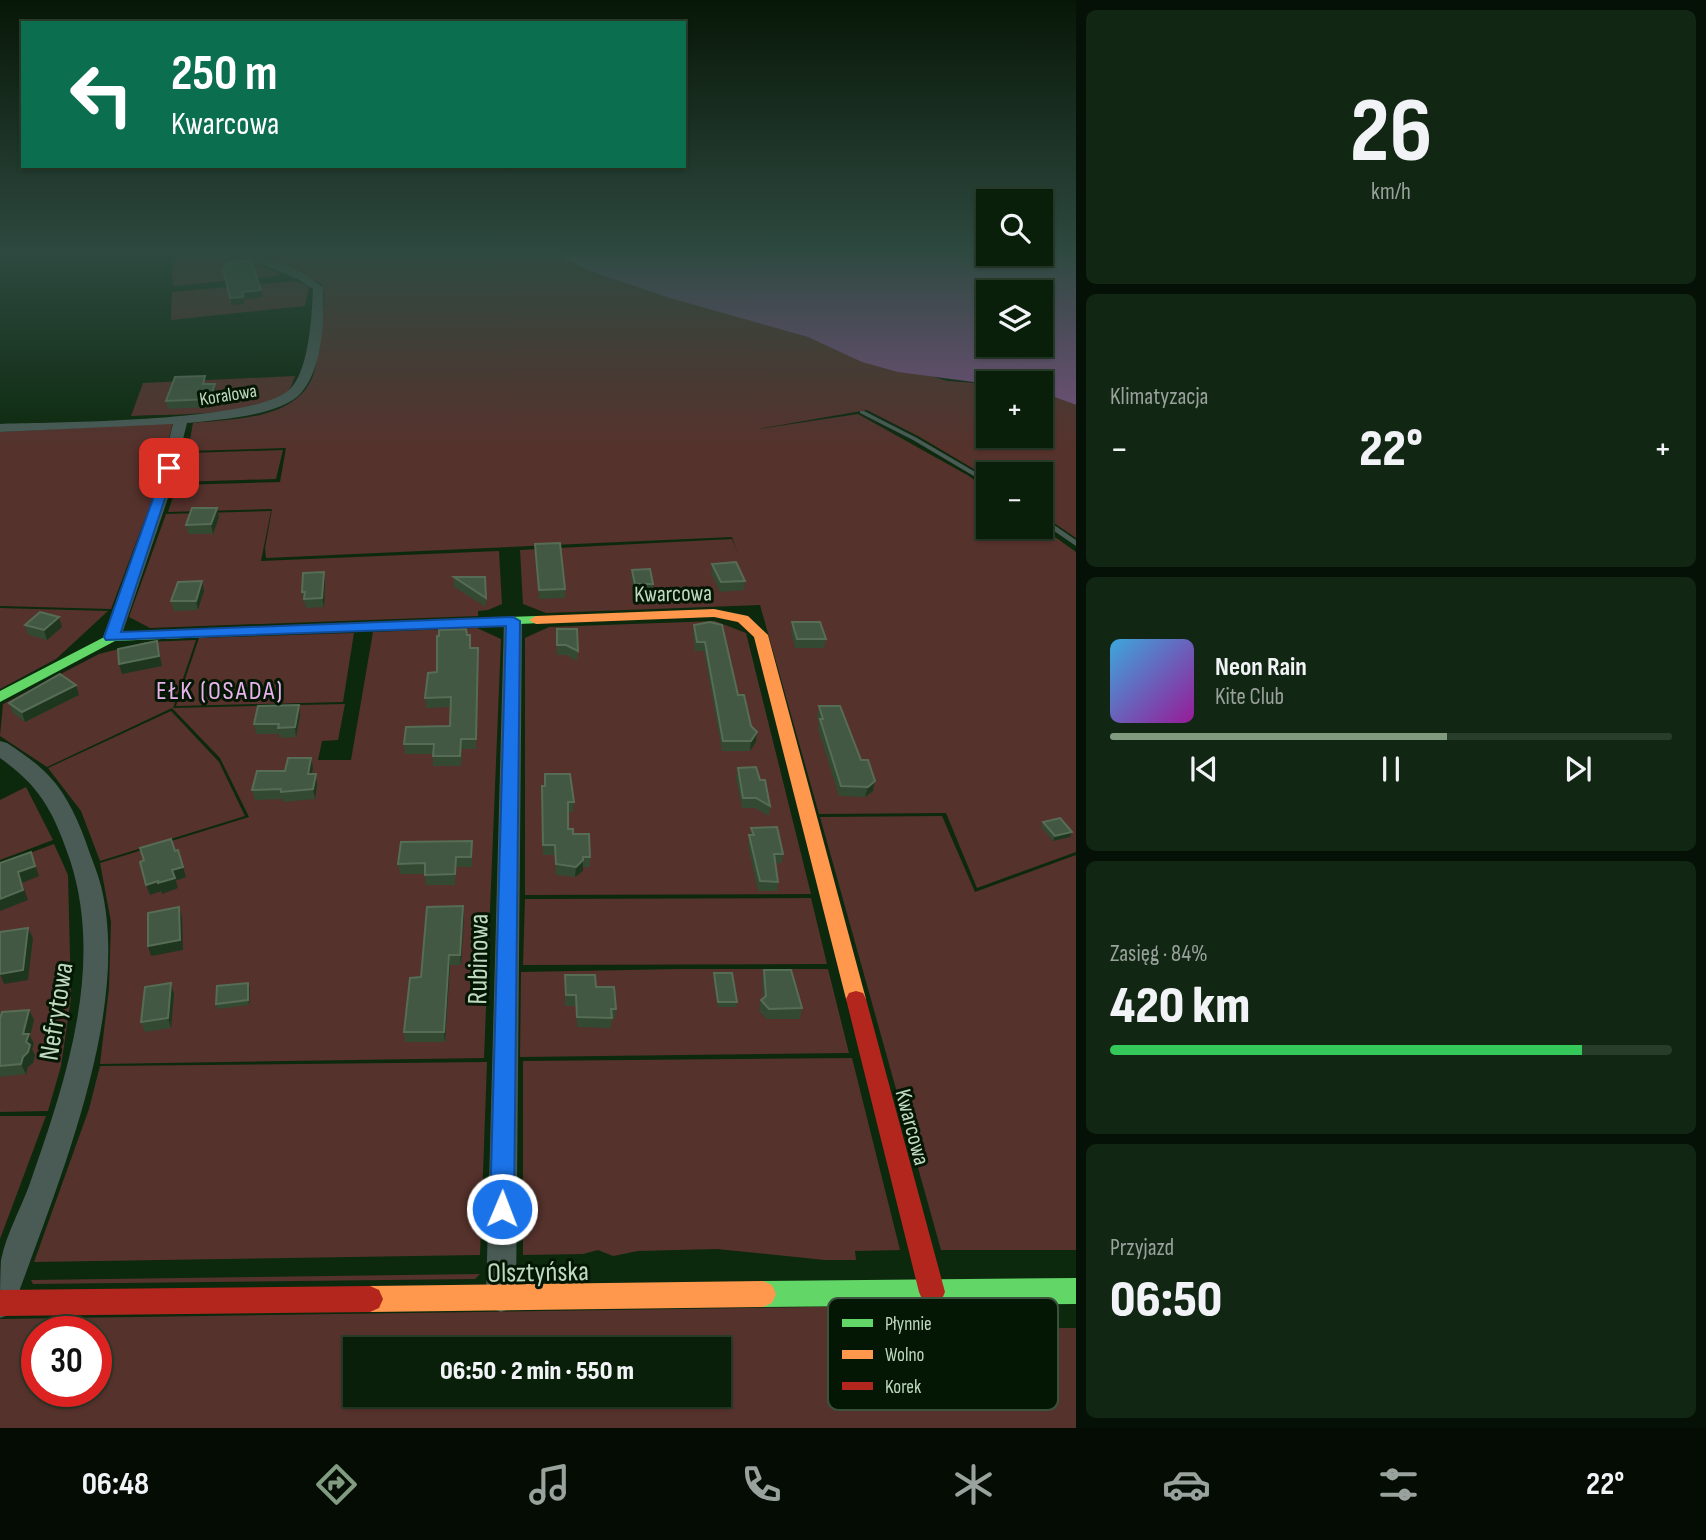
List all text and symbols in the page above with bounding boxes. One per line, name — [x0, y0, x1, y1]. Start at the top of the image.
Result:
text: 250 m — [171, 45, 277, 104]
icon: left — [56, 49, 147, 140]
text: 26 — [1350, 78, 1432, 187]
text: Kwarcowa — [171, 105, 279, 144]
text: km/h — [1371, 178, 1411, 206]
map controls — [976, 189, 1053, 539]
button: search — [976, 189, 1053, 266]
button: layers — [976, 280, 1053, 357]
button: + — [976, 371, 1053, 448]
street label: Koralowa — [198, 380, 259, 411]
text: Klimatyzacja — [1110, 383, 1208, 411]
text: 22° — [1359, 418, 1423, 481]
text: − — [1110, 427, 1129, 472]
text: + — [1653, 427, 1672, 472]
pin — [139, 438, 199, 498]
icon: arrive — [150, 449, 188, 487]
button: − — [976, 462, 1053, 539]
street label: Kwarcowa — [634, 579, 712, 609]
text: Neon Rain — [1215, 652, 1307, 683]
district label: EŁK (OSADA) — [156, 676, 284, 707]
text: Kite Club — [1215, 683, 1284, 711]
icon: previous — [1185, 750, 1223, 788]
icon: pause — [1372, 750, 1410, 788]
icon: next — [1559, 750, 1597, 788]
street label: Rubinowa — [461, 913, 496, 1005]
text: Zasięg · 84% — [1110, 940, 1208, 968]
street label: Nefrytowa — [32, 960, 81, 1063]
text: 420 km — [1110, 975, 1250, 1038]
street label: Kwarcowa — [888, 1086, 936, 1168]
position arrow — [465, 1172, 539, 1246]
text: Przyjazd — [1110, 1234, 1174, 1262]
street label: Olsztyńska — [487, 1255, 589, 1290]
text: 06:50 — [1110, 1269, 1222, 1332]
legend — [828, 1298, 1058, 1410]
text: Płynnie — [885, 1313, 932, 1336]
speed limit sign: 30 — [21, 1316, 112, 1407]
text: Wolno — [885, 1344, 924, 1367]
text: 06:50 · 2 min · 550 m — [440, 1356, 634, 1387]
text: Korek — [885, 1376, 922, 1399]
icon: directions — [312, 1460, 361, 1509]
icon: music — [525, 1460, 574, 1509]
icon: phone — [737, 1460, 786, 1509]
icon: climate — [949, 1460, 998, 1509]
icon: car — [1162, 1460, 1211, 1509]
icon: filters — [1374, 1460, 1423, 1509]
text: 06:48 — [82, 1465, 149, 1504]
text: 22° — [1586, 1465, 1624, 1504]

